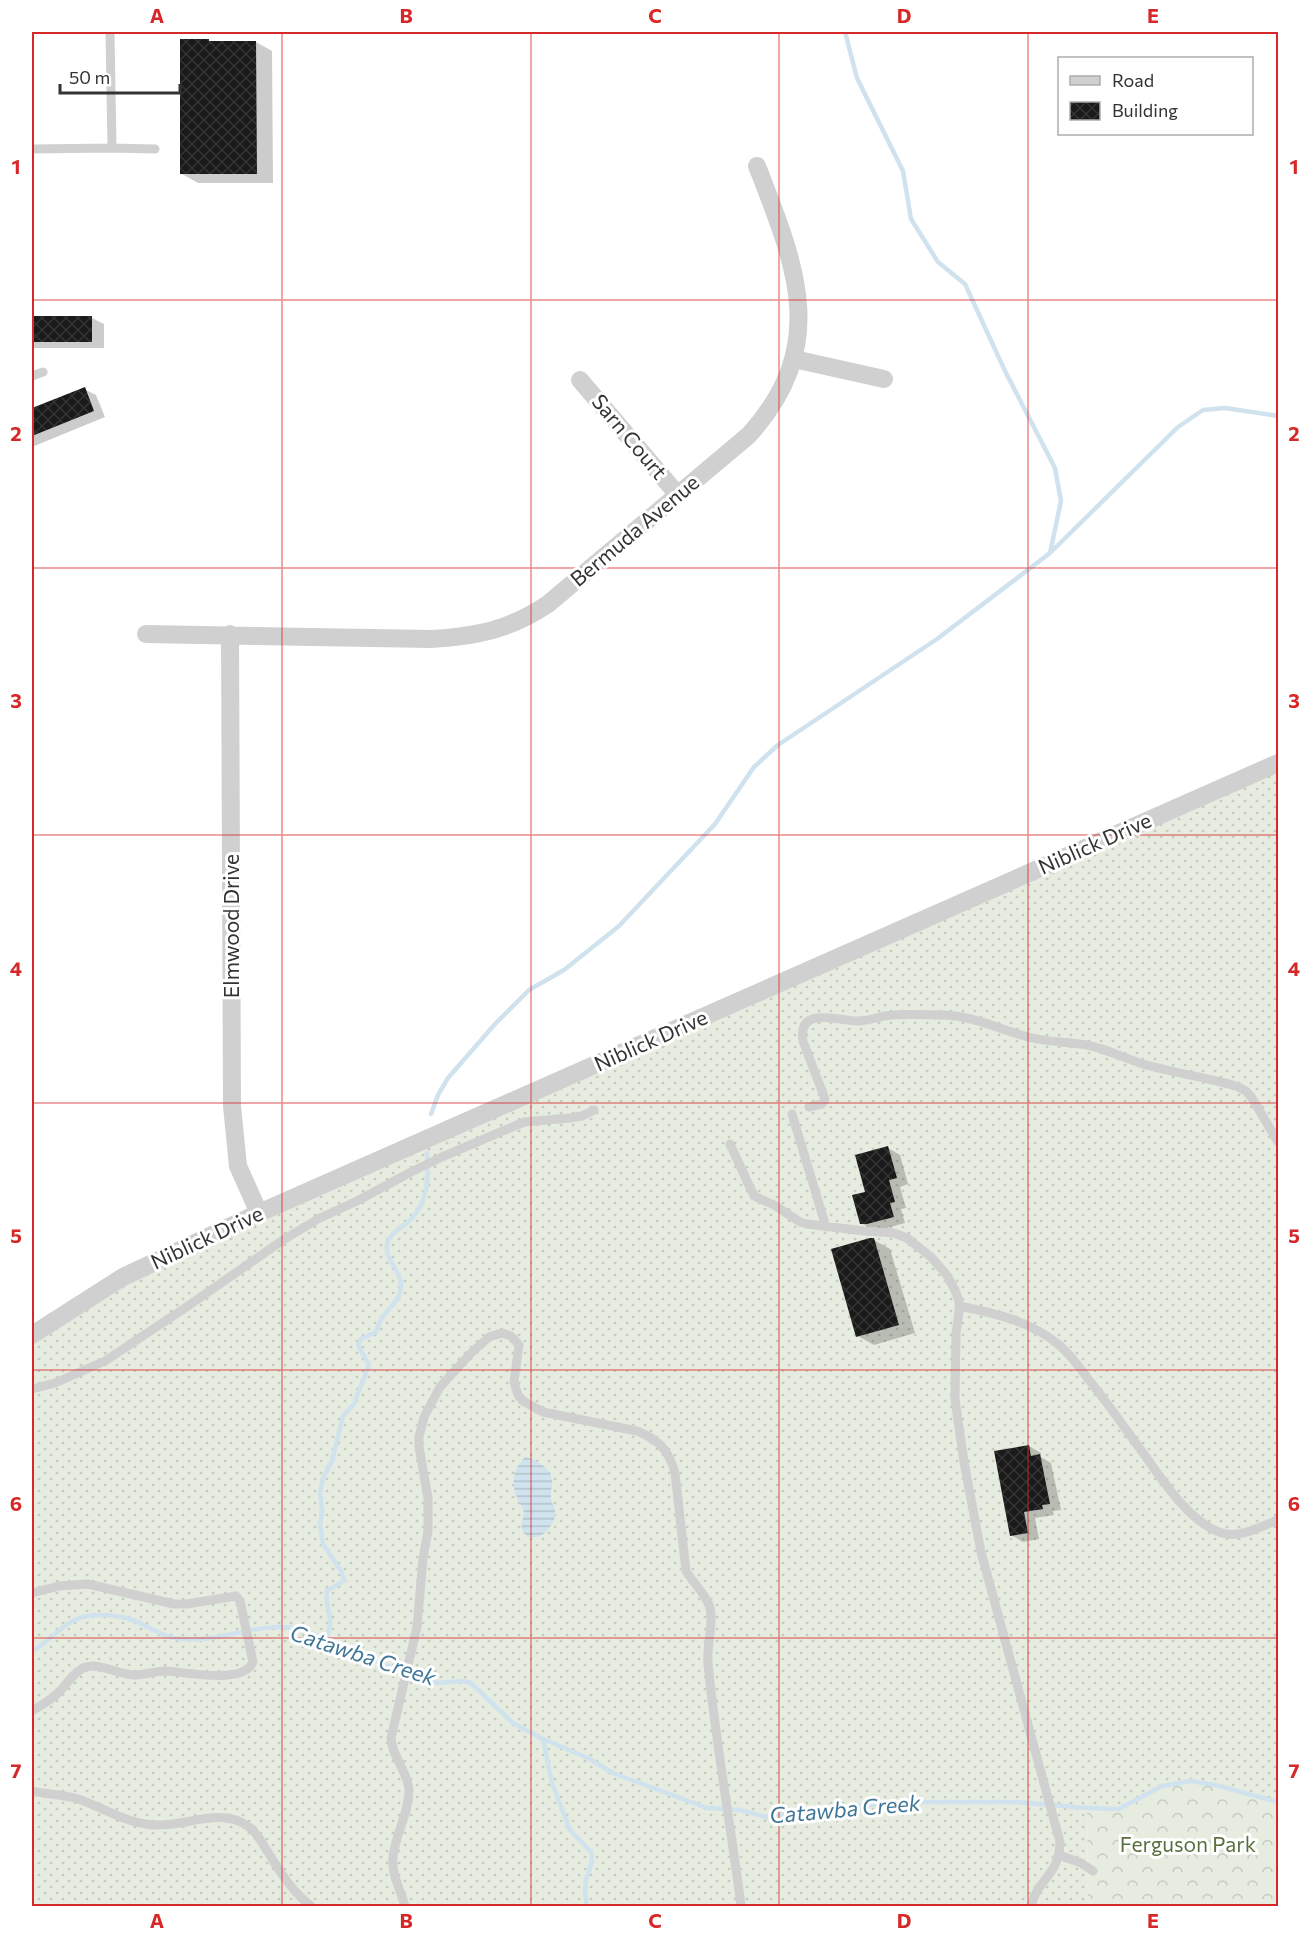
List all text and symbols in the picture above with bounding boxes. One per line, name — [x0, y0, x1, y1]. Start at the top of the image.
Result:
text: A — [150, 3, 164, 27]
text: B — [399, 3, 413, 27]
text: C — [648, 3, 662, 27]
text: D — [897, 3, 911, 27]
text: E — [1147, 3, 1159, 27]
scale bar — [60, 57, 180, 95]
legend — [1058, 57, 1253, 135]
text: 50 m — [69, 66, 110, 88]
text: Road — [1112, 69, 1154, 91]
text: Building — [1112, 99, 1178, 121]
text: 1 — [11, 154, 21, 178]
text: 1 — [1289, 154, 1299, 178]
street label: Sarn Court — [587, 388, 673, 484]
text: 2 — [10, 421, 22, 445]
text: 2 — [1288, 421, 1300, 445]
street label: Bermuda Avenue — [565, 469, 703, 591]
text: 3 — [10, 688, 22, 712]
text: 3 — [1288, 688, 1300, 712]
street label: Niblick Drive — [1034, 807, 1155, 879]
street label: Elmwood Drive — [218, 854, 243, 998]
text: 4 — [10, 956, 22, 980]
text: 4 — [1288, 956, 1300, 980]
street label: Niblick Drive — [590, 1004, 711, 1076]
street label: Niblick Drive — [146, 1200, 266, 1274]
text: 5 — [10, 1223, 22, 1247]
text: 5 — [1288, 1223, 1300, 1247]
text: 6 — [10, 1491, 22, 1515]
text: 6 — [1288, 1491, 1300, 1515]
water label: Catawba Creek — [287, 1618, 440, 1691]
text: 7 — [11, 1758, 22, 1782]
text: 7 — [1289, 1758, 1300, 1782]
water label: Catawba Creek — [768, 1788, 923, 1829]
park label: Ferguson Park — [1120, 1831, 1256, 1856]
text: A — [150, 1908, 164, 1932]
text: B — [399, 1908, 413, 1932]
text: C — [648, 1908, 662, 1932]
text: D — [897, 1908, 911, 1932]
text: E — [1147, 1908, 1159, 1932]

